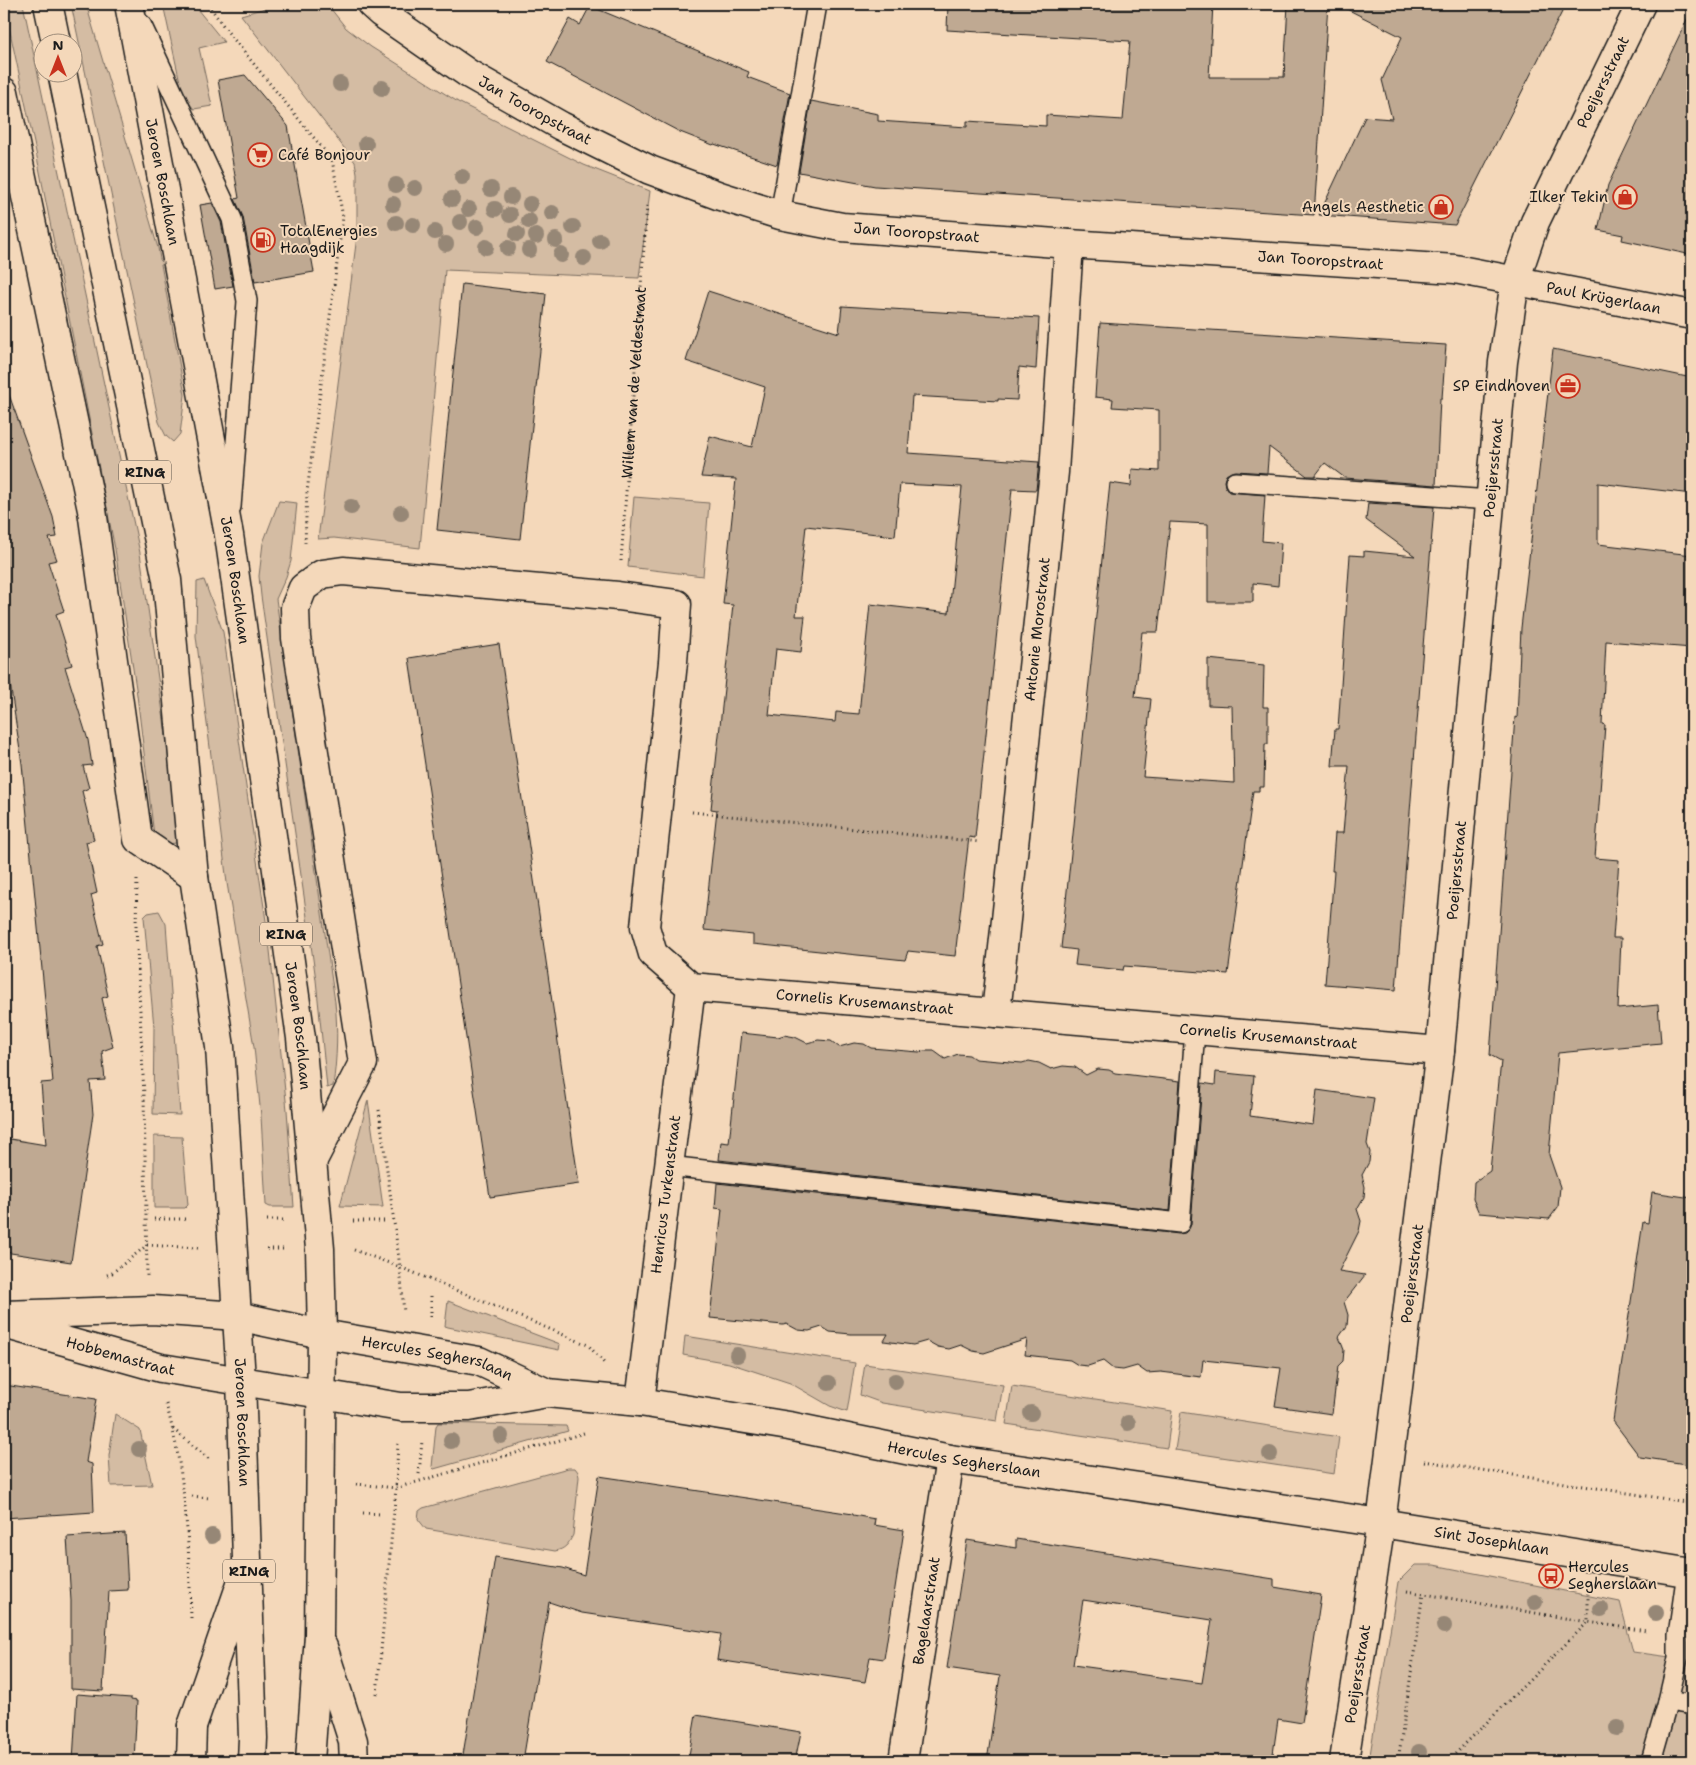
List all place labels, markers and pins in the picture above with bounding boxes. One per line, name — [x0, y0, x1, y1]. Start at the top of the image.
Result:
supermarket icon: Café Bonjour — [247, 142, 273, 168]
place label: Café Bonjour — [278, 145, 370, 165]
shop icon: Ilker Tekin — [1612, 184, 1638, 210]
place label: Ilker Tekin — [1529, 187, 1608, 207]
shop icon: Angels Aesthetic — [1428, 194, 1454, 220]
place label: Angels Aesthetic — [1302, 197, 1424, 217]
place label: TotalEnergies Haagdijk — [280, 221, 378, 258]
fuel station icon: TotalEnergies Haagdijk — [250, 227, 276, 253]
office icon: SP Eindhoven — [1555, 373, 1581, 399]
place label: SP Eindhoven — [1453, 376, 1550, 396]
place label: Hercules Segherslaan — [1568, 1557, 1657, 1594]
bus stop icon: Hercules Segherslaan — [1538, 1563, 1564, 1589]

